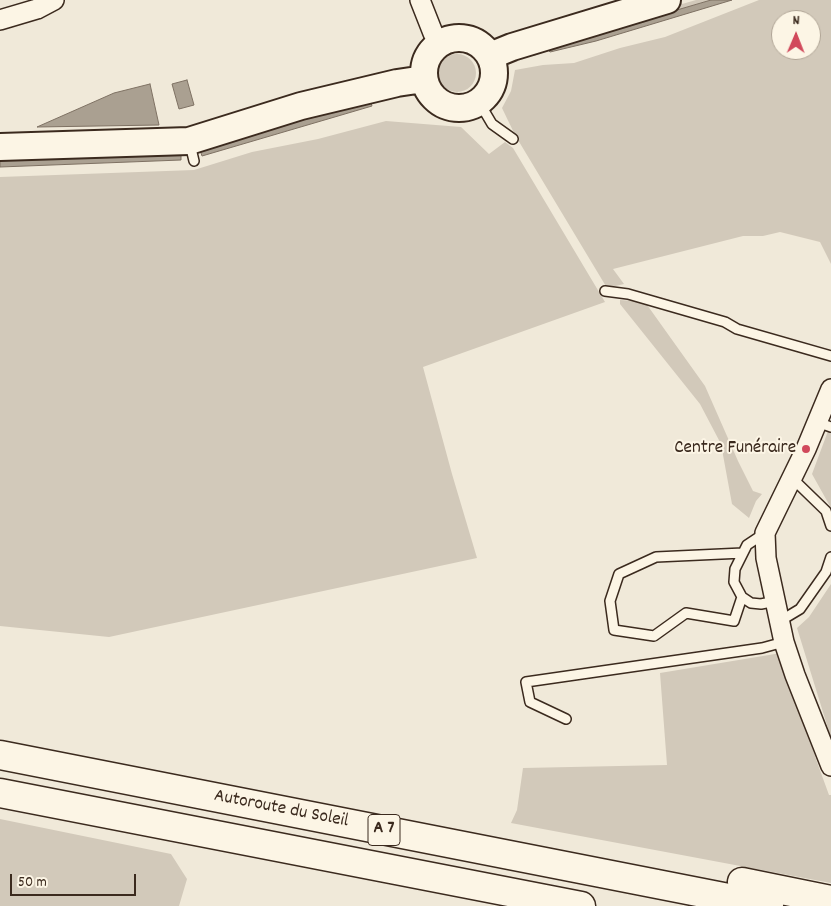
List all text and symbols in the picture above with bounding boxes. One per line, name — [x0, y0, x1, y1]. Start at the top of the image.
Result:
north arrow — [771, 10, 821, 60]
text: N — [793, 11, 800, 31]
place label: Centre Funéraire — [674, 438, 796, 460]
marker: Centre Funéraire — [800, 443, 812, 455]
street label: Autoroute du Soleil — [212, 786, 350, 834]
road number: A 7 — [368, 814, 400, 846]
scale bar — [12, 864, 139, 896]
text: 50 m — [18, 872, 47, 894]

